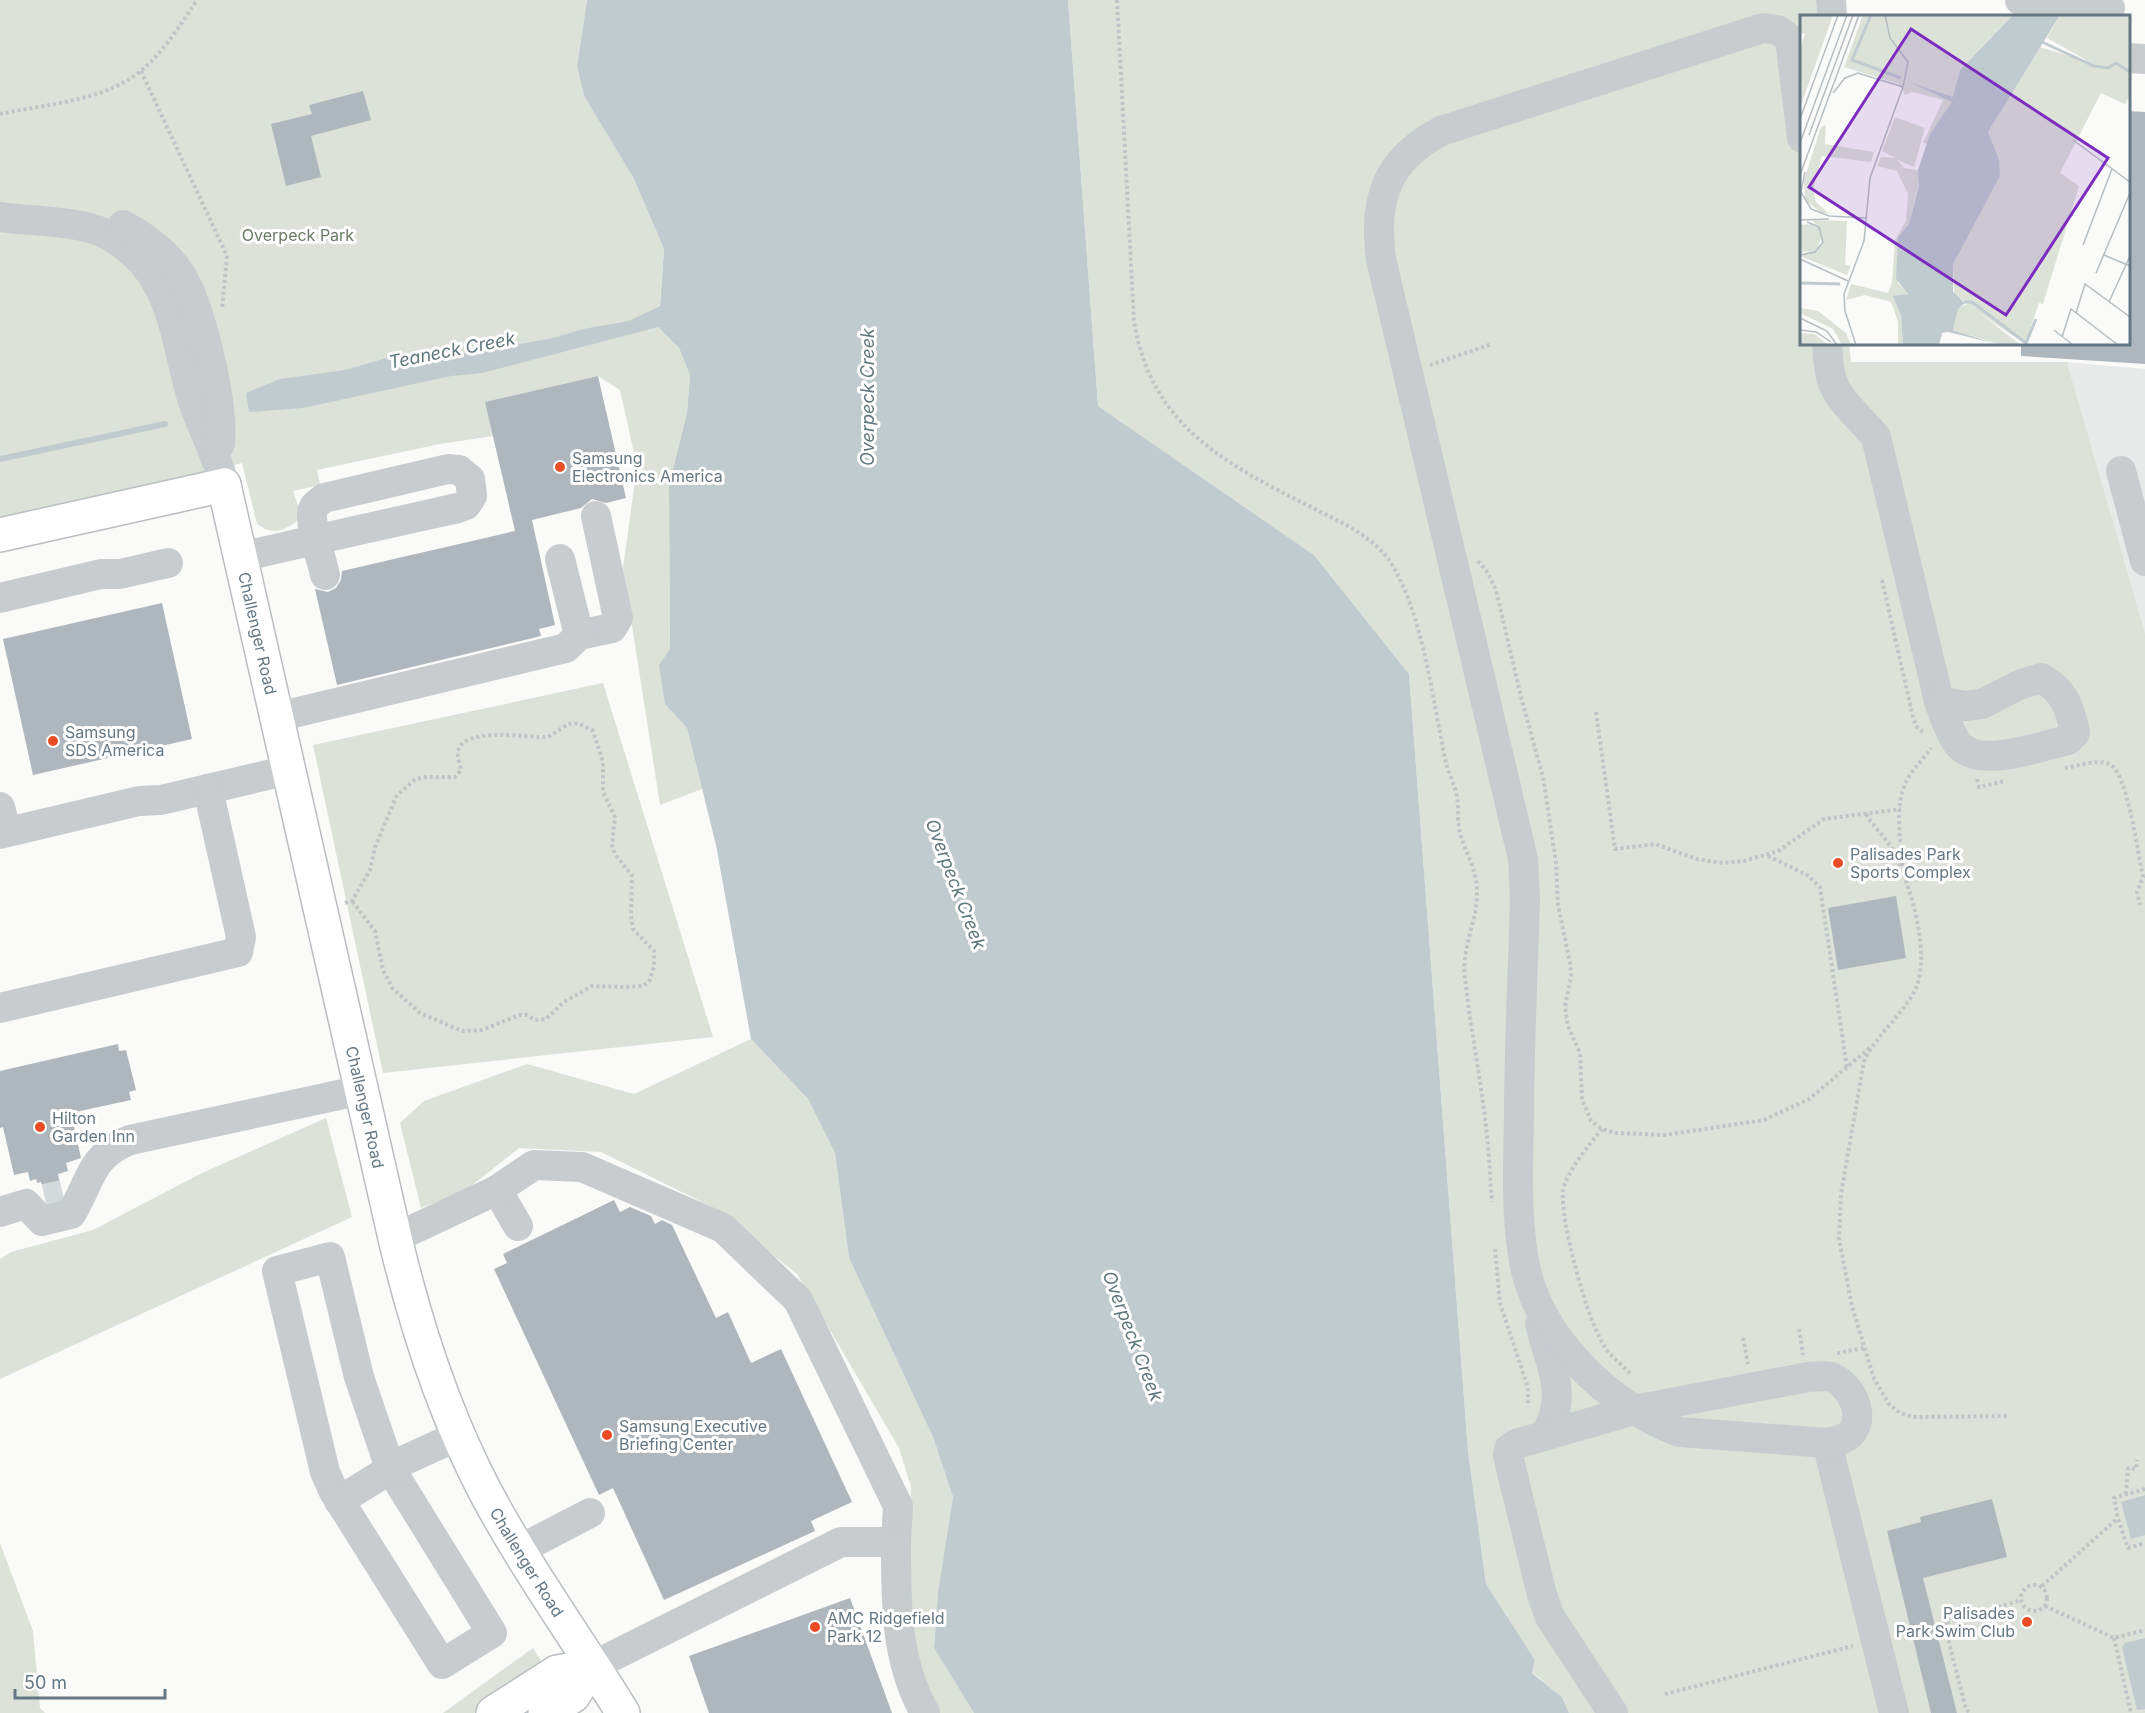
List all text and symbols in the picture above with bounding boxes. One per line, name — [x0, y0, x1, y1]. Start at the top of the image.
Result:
inset map — [1800, 15, 2130, 345]
park label: Overpeck Park — [242, 225, 354, 245]
water label: Teaneck Creek — [387, 327, 518, 373]
water label: Overpeck Creek — [857, 327, 878, 466]
place label: Samsung Electronics America — [572, 448, 723, 486]
marker: Samsung Electronics America — [553, 460, 567, 474]
street label: Challenger Road — [234, 570, 281, 696]
place label: Samsung SDS America — [65, 722, 164, 760]
marker: Samsung SDS America — [46, 734, 60, 748]
water label: Overpeck Creek — [921, 816, 991, 953]
place label: Palisades Park Sports Complex — [1850, 844, 1971, 882]
marker: Palisades Park Sports Complex — [1831, 856, 1845, 870]
street label: Challenger Road — [342, 1044, 389, 1170]
place label: Hilton Garden Inn — [52, 1108, 135, 1146]
marker: Hilton Garden Inn — [33, 1120, 47, 1134]
water label: Overpeck Creek — [1098, 1268, 1168, 1405]
place label: Samsung Executive Briefing Center — [619, 1416, 767, 1454]
marker: Samsung Executive Briefing Center — [600, 1428, 614, 1442]
street label: Challenger Road — [486, 1504, 568, 1621]
place label: Palisades Park Swim Club — [1896, 1603, 2015, 1641]
place label: AMC Ridgefield Park 12 — [827, 1608, 945, 1646]
marker: Palisades Park Swim Club — [2020, 1615, 2034, 1629]
marker: AMC Ridgefield Park 12 — [808, 1620, 822, 1634]
scale bar — [15, 1662, 165, 1700]
text: 50 m — [24, 1672, 67, 1693]

